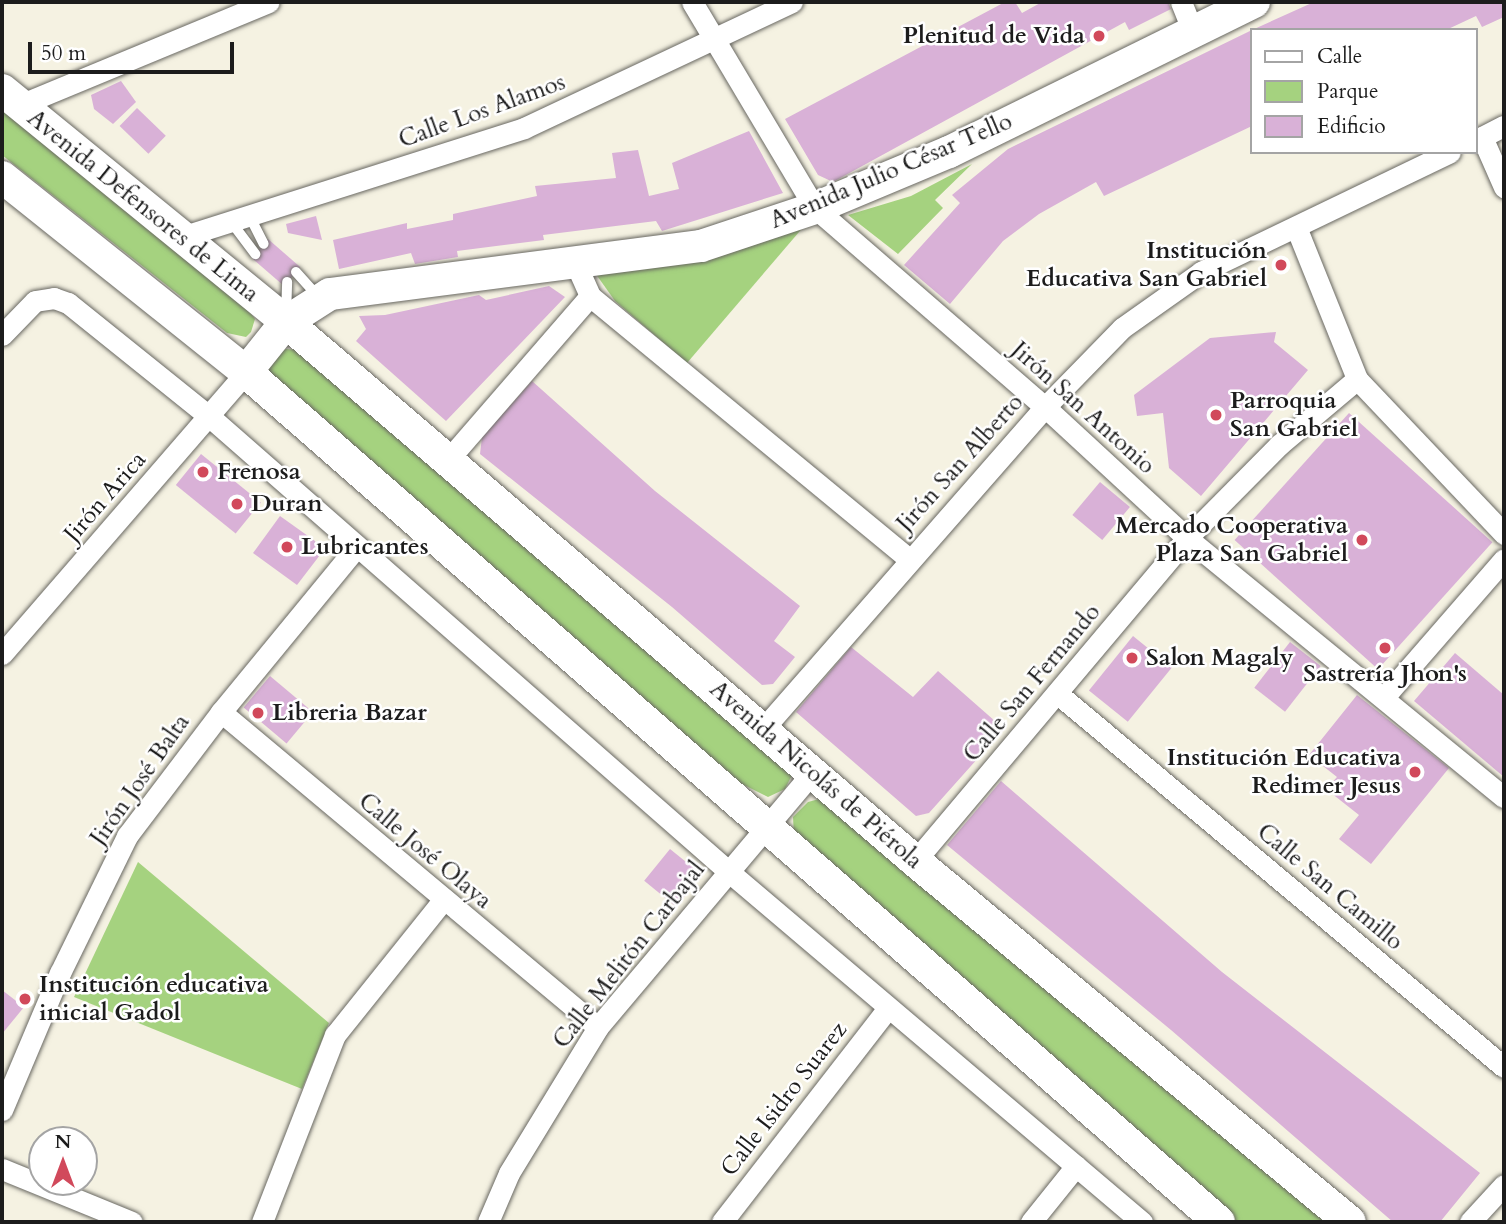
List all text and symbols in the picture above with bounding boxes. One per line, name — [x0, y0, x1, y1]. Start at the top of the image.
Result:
place label: Plenitud de Vida — [903, 22, 1085, 50]
scale bar — [32, 28, 238, 72]
marker: Plenitud de Vida — [1091, 28, 1107, 44]
legend — [1250, 28, 1478, 154]
text: 50 m — [41, 39, 86, 68]
text: Calle — [1317, 42, 1362, 71]
street label: Calle Los Alamos — [395, 68, 569, 154]
text: Parque — [1317, 77, 1378, 106]
street label: Avenida Defensores de Lima — [21, 104, 265, 308]
street label: Avenida Julio César Tello — [766, 107, 1016, 235]
text: Edificio — [1317, 112, 1386, 141]
place label: Institución Educativa San Gabriel — [1026, 237, 1267, 293]
marker: Institución Educativa San Gabriel — [1273, 257, 1289, 273]
street label: Jirón San Antonio — [1005, 336, 1161, 480]
place label: Parroquia San Gabriel — [1230, 387, 1358, 443]
street label: Jirón San Alberto — [891, 388, 1029, 538]
marker: Parroquia San Gabriel — [1208, 407, 1224, 423]
street label: Jirón Arica — [58, 446, 152, 548]
place label: Frenosa — [217, 458, 301, 486]
marker: Frenosa — [195, 464, 211, 480]
place label: Duran — [251, 490, 323, 518]
marker: Duran — [229, 496, 245, 512]
place label: Mercado Cooperativa Plaza San Gabriel — [1115, 512, 1348, 568]
marker: Mercado Cooperativa Plaza San Gabriel — [1354, 532, 1370, 548]
place label: Lubricantes — [301, 533, 429, 561]
marker: Lubricantes — [279, 539, 295, 555]
street label: Calle San Fernando — [957, 598, 1107, 768]
marker: Sastrería Jhon's — [1377, 640, 1393, 656]
place label: Salon Magaly — [1146, 644, 1293, 672]
marker: Salon Magaly — [1124, 650, 1140, 666]
place label: Sastrería Jhon's — [1303, 660, 1467, 688]
street label: Avenida Nicolás de Piérola — [704, 675, 928, 875]
place label: Libreria Bazar — [272, 699, 427, 727]
marker: Libreria Bazar — [250, 705, 266, 721]
street label: Jirón José Balta — [84, 709, 196, 851]
place label: Institución Educativa Redimer Jesus — [1167, 744, 1401, 800]
marker: Institución Educativa Redimer Jesus — [1407, 764, 1423, 780]
street label: Calle José Olaya — [353, 787, 497, 915]
street label: Calle San Camillo — [1251, 818, 1409, 956]
street label: Calle Melitón Carbajal — [547, 856, 711, 1054]
place label: Institución educativa inicial Gadol — [39, 971, 269, 1027]
marker: Institución educativa inicial Gadol — [17, 991, 33, 1007]
street label: Calle Isidro Suarez — [715, 1016, 853, 1182]
north arrow — [28, 1126, 98, 1196]
text: N — [55, 1129, 71, 1155]

